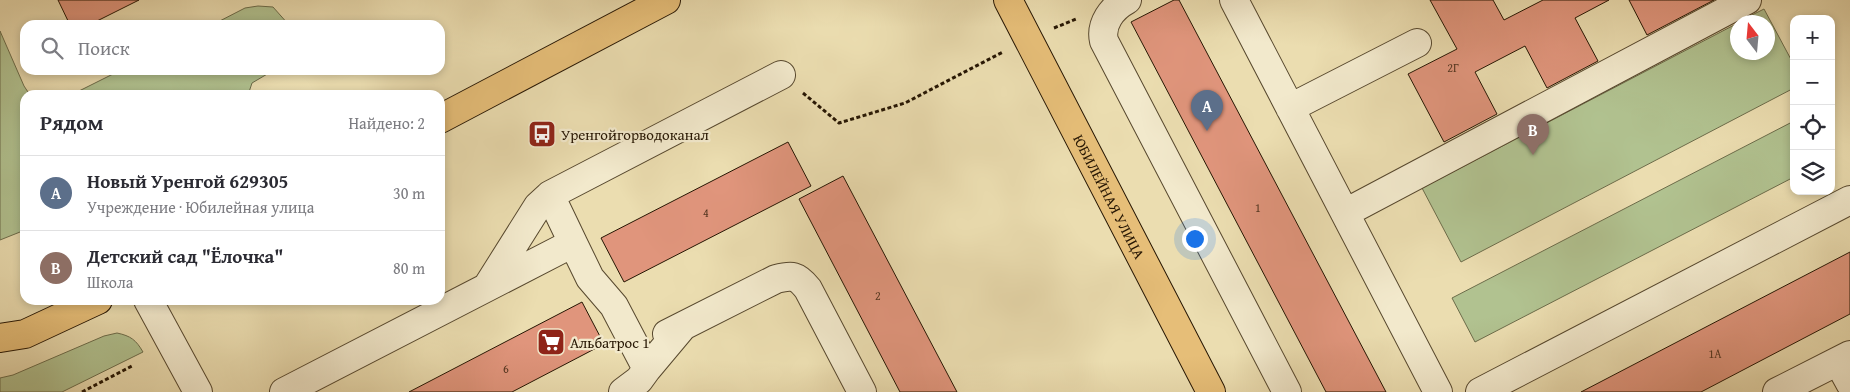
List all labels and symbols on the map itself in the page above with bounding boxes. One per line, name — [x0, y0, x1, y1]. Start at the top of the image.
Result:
north arrow — [1730, 15, 1775, 60]
house number: 2Г — [1447, 59, 1459, 76]
pin: A — [1191, 90, 1223, 131]
pin: B — [1517, 114, 1549, 155]
bus stop icon: Уренгойгорводоканал — [527, 119, 557, 149]
place label: Уренгойгорводоканал — [561, 124, 709, 145]
street label: ЮБИЛЕЙНАЯ УЛИЦА — [1069, 130, 1151, 262]
house number: 1 — [1255, 199, 1261, 216]
house number: 4 — [703, 204, 709, 221]
your location — [1182, 226, 1208, 252]
house number: 2 — [875, 287, 881, 304]
supermarket icon: Альбатрос 1 — [536, 327, 566, 357]
place label: Альбатрос 1 — [570, 332, 649, 353]
house number: 1А — [1708, 345, 1722, 362]
house number: 6 — [503, 360, 509, 377]

